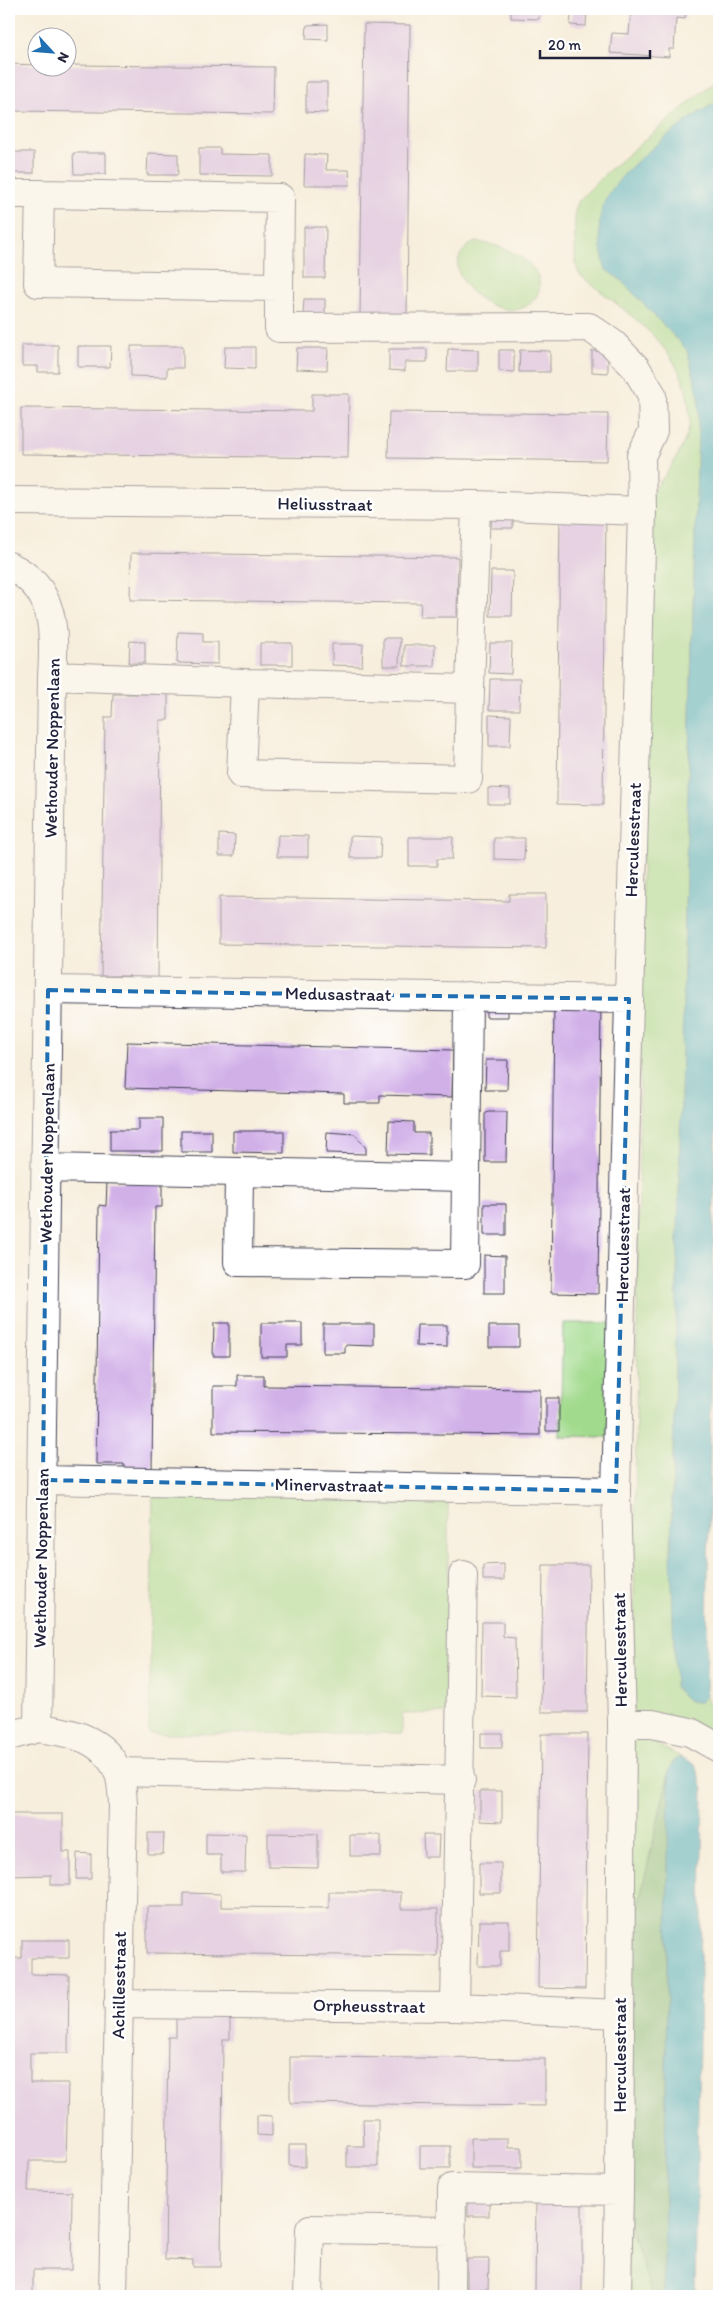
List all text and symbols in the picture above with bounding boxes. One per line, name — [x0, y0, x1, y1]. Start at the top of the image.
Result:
north arrow — [28, 28, 78, 78]
scale bar — [540, 28, 650, 60]
text: 20 m — [548, 36, 582, 54]
text: N — [54, 50, 73, 65]
street label: Heliusstraat — [277, 492, 373, 516]
street label: Wethouder Noppenlaan — [39, 658, 65, 838]
street label: Herculesstraat — [620, 782, 646, 898]
street label: Medusastraat — [285, 982, 392, 1006]
street label: Wethouder Noppenlaan — [34, 1063, 60, 1243]
street label: Herculesstraat — [611, 1187, 635, 1303]
street label: Wethouder Noppenlaan — [28, 1468, 54, 1648]
street label: Minervastraat — [274, 1473, 384, 1497]
street label: Herculesstraat — [608, 1592, 632, 1708]
street label: Achillesstraat — [107, 1931, 131, 2039]
street label: Orpheusstraat — [313, 1994, 426, 2018]
street label: Herculesstraat — [609, 1997, 631, 2112]

